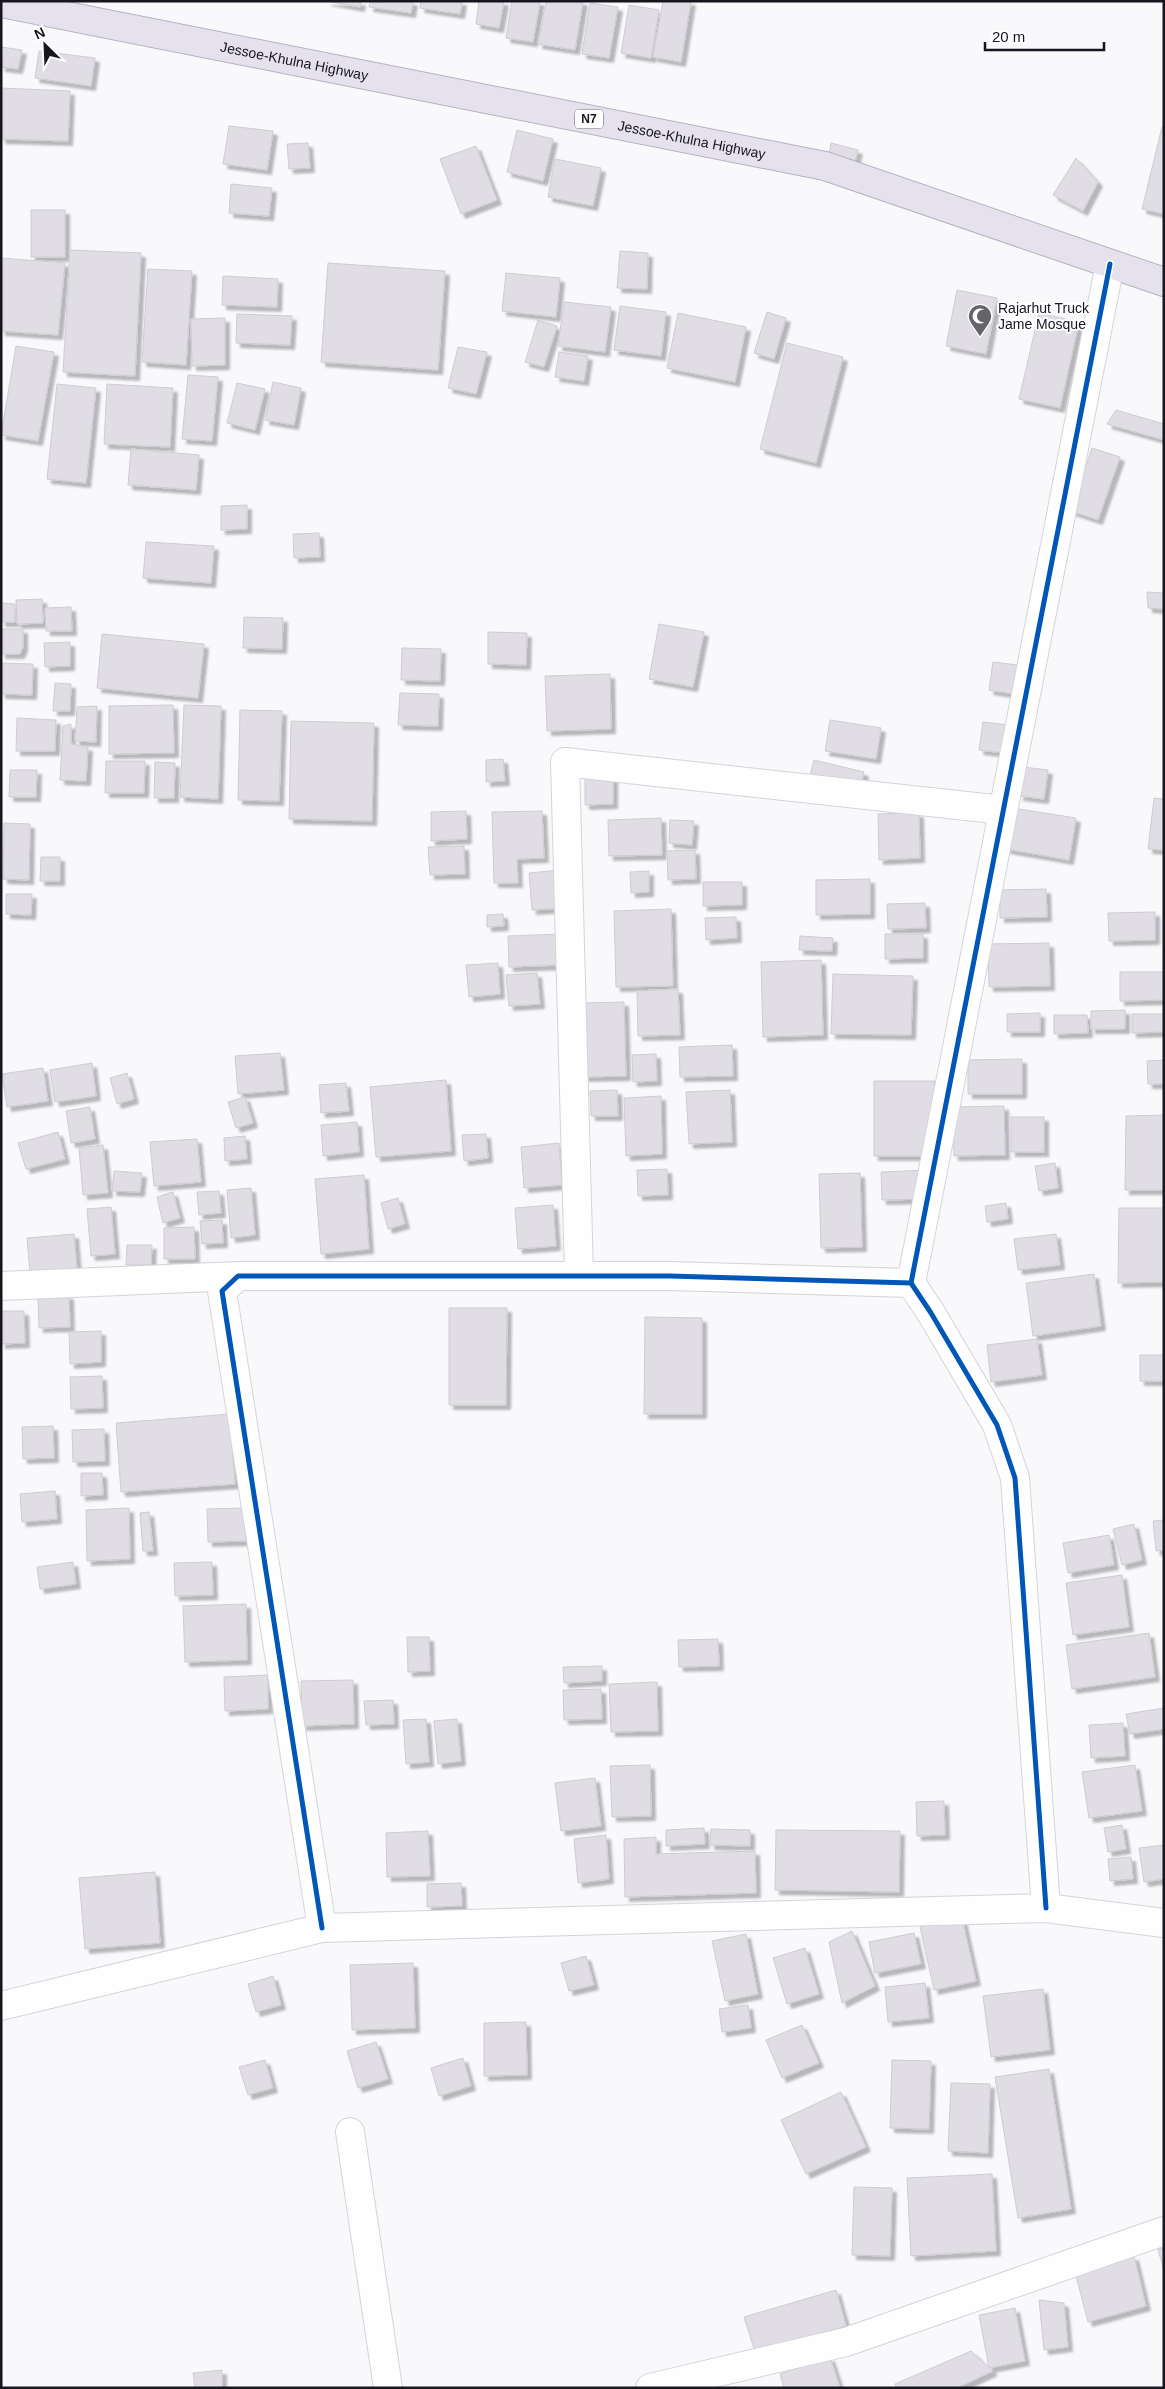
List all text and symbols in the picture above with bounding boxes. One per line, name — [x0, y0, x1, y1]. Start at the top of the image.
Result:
north arrow — [20, 20, 70, 70]
scale bar — [985, 20, 1104, 52]
text: N — [32, 24, 48, 42]
text: 20 m — [992, 28, 1025, 45]
street label: Jessoe-Khulna Highway — [219, 39, 370, 83]
road number: N7 — [575, 110, 603, 128]
street label: Jessoe-Khulna Highway — [616, 117, 767, 162]
place label: Rajarhut Truck Jame Mosque — [998, 300, 1090, 332]
mosque icon: Rajarhut Truck Jame Mosque — [967, 303, 993, 337]

